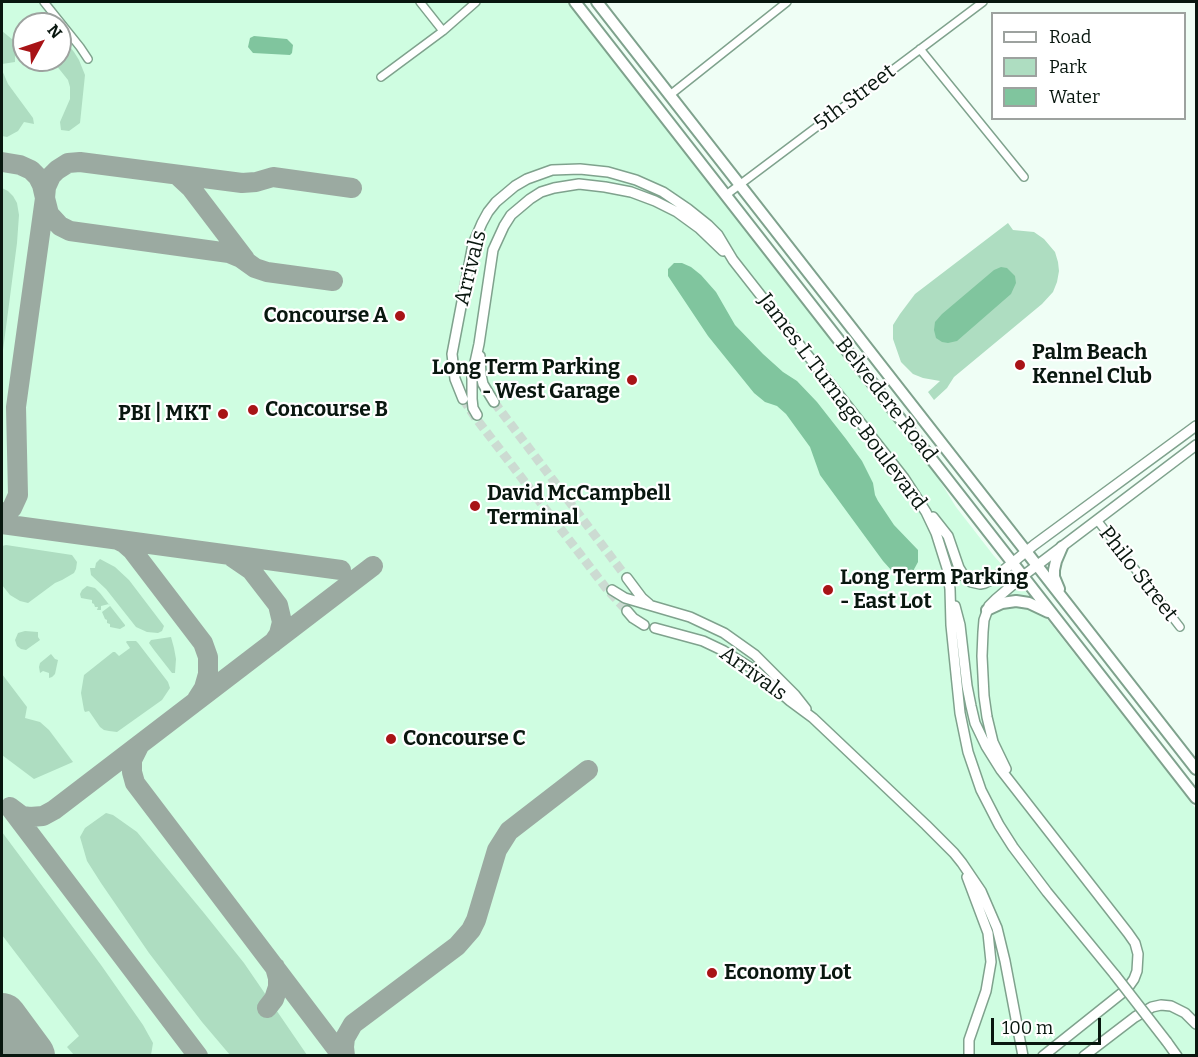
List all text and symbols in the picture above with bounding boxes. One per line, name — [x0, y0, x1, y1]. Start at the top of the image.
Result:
north arrow — [12, 12, 72, 72]
legend — [991, 12, 1186, 120]
text: N — [43, 21, 66, 42]
text: Road — [1049, 26, 1091, 48]
text: Park — [1049, 56, 1087, 78]
street label: 5th Street — [809, 59, 901, 137]
text: Water — [1049, 86, 1100, 108]
street label: Arrivals — [450, 228, 492, 308]
street label: James L Turnage Boulevard — [752, 289, 932, 515]
place label: Concourse A — [263, 303, 388, 329]
marker: Concourse A — [393, 309, 407, 323]
street label: Belvedere Road — [830, 333, 942, 467]
place label: Palm Beach Kennel Club — [1032, 340, 1152, 390]
place label: Long Term Parking - West Garage — [432, 355, 620, 405]
marker: Palm Beach Kennel Club — [1013, 358, 1027, 372]
marker: Long Term Parking - West Garage — [625, 373, 639, 387]
place label: Concourse B — [265, 397, 388, 423]
place label: PBI | MKT — [118, 401, 211, 427]
marker: Concourse B — [246, 403, 260, 417]
marker: PBI | MKT — [216, 407, 230, 421]
place label: David McCampbell Terminal — [487, 481, 671, 531]
marker: David McCampbell Terminal — [468, 499, 482, 513]
street label: Philo Street — [1093, 522, 1183, 626]
place label: Long Term Parking - East Lot — [840, 565, 1028, 615]
marker: Long Term Parking - East Lot — [821, 583, 835, 597]
street label: Arrivals — [715, 641, 791, 707]
place label: Concourse C — [403, 726, 526, 752]
marker: Concourse C — [384, 732, 398, 746]
place label: Economy Lot — [724, 960, 852, 986]
marker: Economy Lot — [705, 966, 719, 980]
scale bar — [994, 1006, 1104, 1044]
text: 100 m — [1002, 1017, 1053, 1039]

